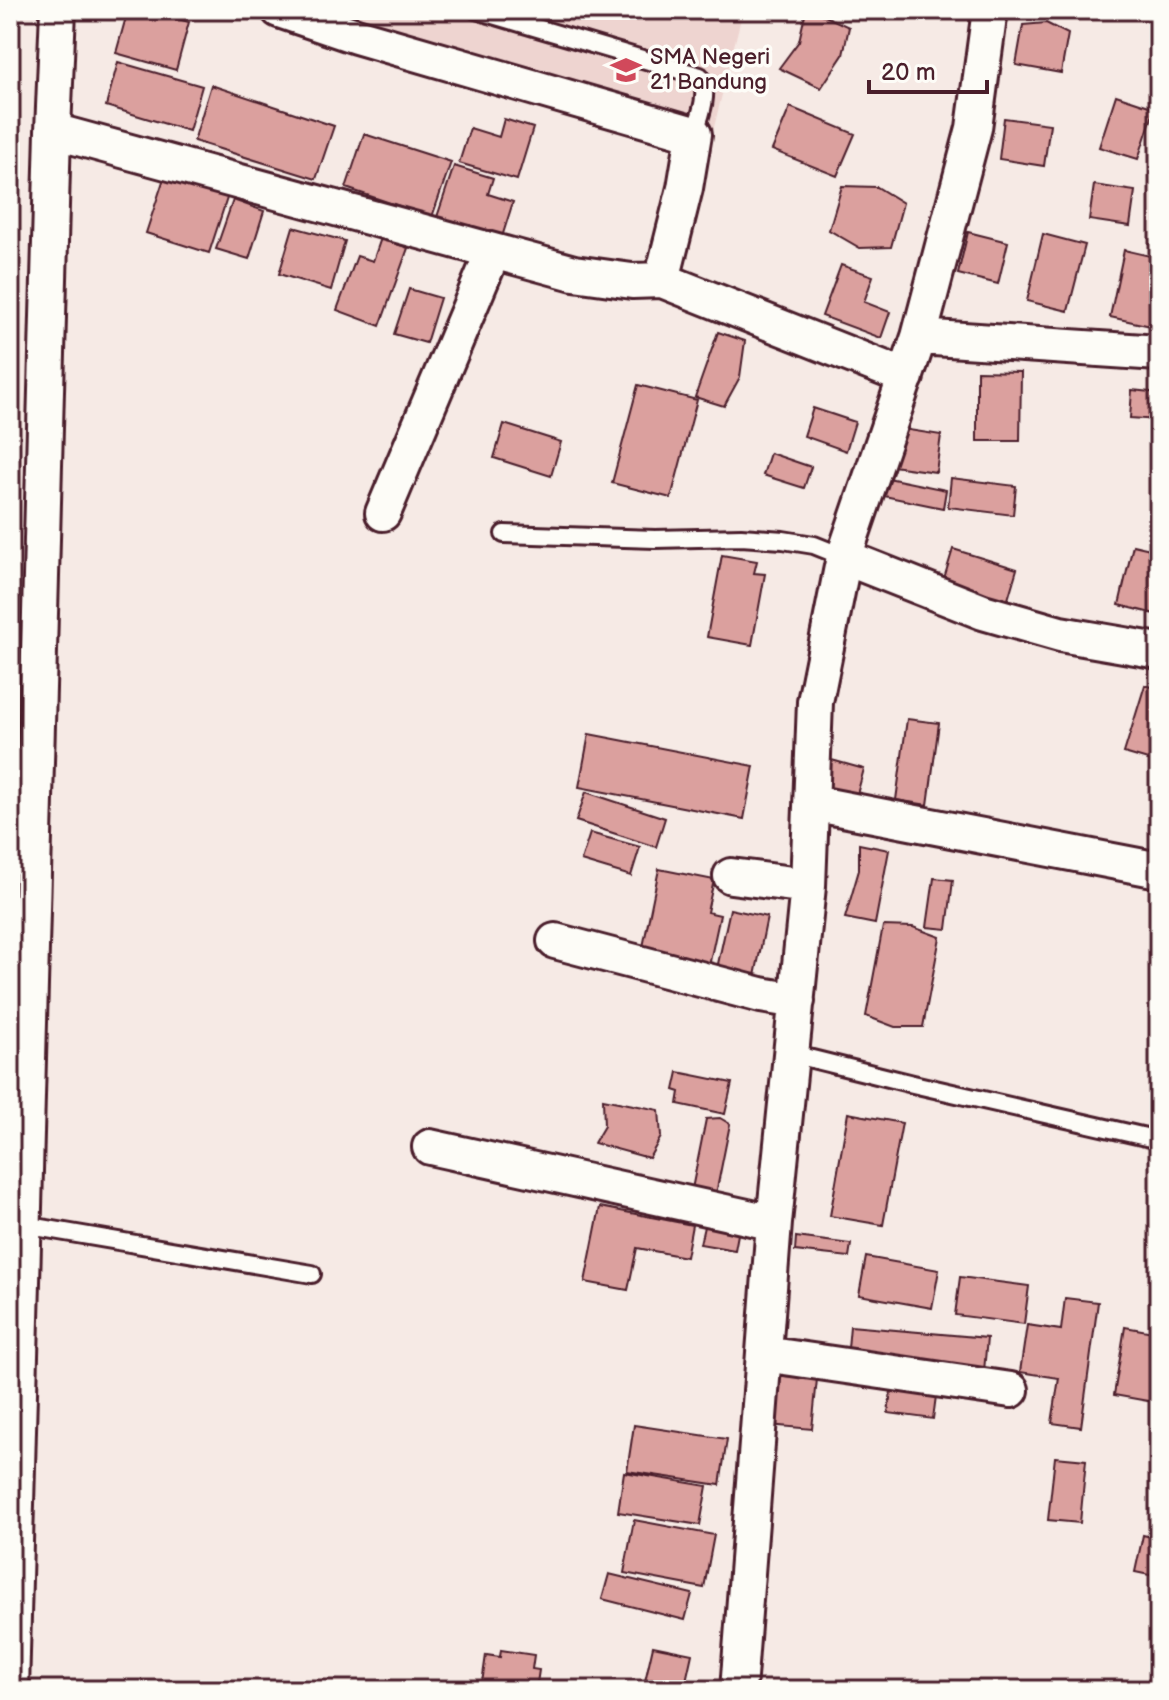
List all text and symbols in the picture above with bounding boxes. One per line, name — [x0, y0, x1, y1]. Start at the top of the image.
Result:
place label: SMA Negeri 21 Bandung — [650, 44, 770, 96]
scale bar — [869, 44, 987, 94]
school or university icon: SMA Negeri 21 Bandung — [609, 53, 643, 87]
text: 20 m — [881, 58, 936, 87]

